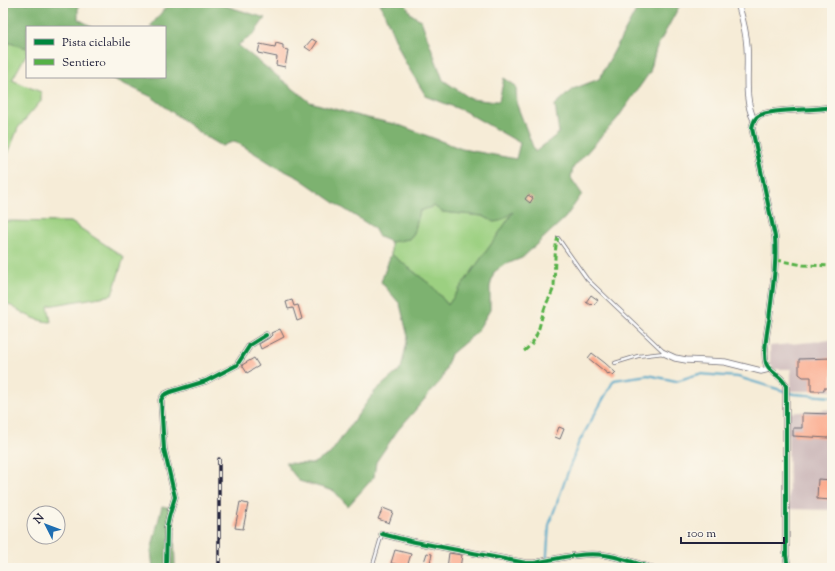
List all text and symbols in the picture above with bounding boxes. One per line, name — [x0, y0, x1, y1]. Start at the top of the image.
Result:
legend — [26, 26, 166, 78]
text: Pista ciclabile — [62, 34, 131, 52]
text: Sentiero — [62, 54, 106, 72]
north arrow — [26, 505, 66, 545]
text: N — [30, 510, 48, 528]
scale bar — [681, 519, 784, 545]
text: 100 m — [687, 525, 716, 543]

